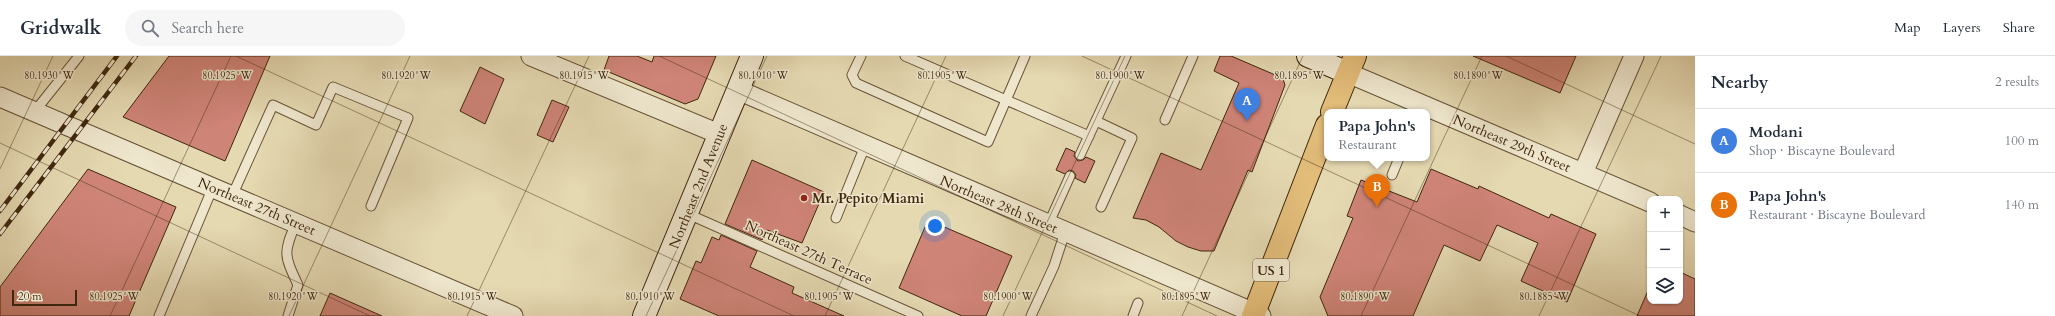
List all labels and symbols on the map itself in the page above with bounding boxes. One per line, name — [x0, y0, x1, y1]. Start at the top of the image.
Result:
text: 80.1930°W — [24, 69, 75, 83]
text: 80.1925°W — [202, 69, 253, 83]
text: 80.1920°W — [381, 69, 432, 83]
text: 80.1915°W — [559, 69, 610, 83]
text: 80.1910°W — [738, 69, 789, 83]
text: 80.1905°W — [917, 69, 968, 83]
text: 80.1900°W — [1095, 69, 1146, 83]
text: 80.1895°W — [1274, 69, 1325, 83]
text: 80.1890°W — [1453, 69, 1504, 83]
pin: A — [1234, 88, 1260, 121]
street label: Northeast 29th Street — [1450, 110, 1574, 177]
street label: Northeast 2nd Avenue — [665, 121, 732, 252]
street label: Northeast 28th Street — [937, 171, 1061, 238]
street label: Northeast 27th Street — [195, 173, 319, 240]
pin: B — [1364, 174, 1390, 207]
place label: Mr. Pepito Miami — [812, 189, 925, 208]
marker: Mr. Pepito Miami — [799, 193, 809, 203]
street label: Northeast 27th Terrace — [742, 216, 876, 289]
your location — [925, 216, 945, 236]
road number: US 1 — [1253, 259, 1289, 281]
scale bar — [12, 288, 77, 307]
text: 80.1925°W — [89, 290, 140, 304]
text: 80.1920°W — [268, 290, 319, 304]
text: 80.1915°W — [447, 290, 498, 304]
text: 80.1910°W — [625, 290, 676, 304]
text: 80.1905°W — [804, 290, 855, 304]
text: 80.1900°W — [983, 290, 1034, 304]
text: 80.1895°W — [1161, 290, 1212, 304]
text: 80.1890°W — [1340, 290, 1391, 304]
text: 80.1885°W — [1519, 290, 1570, 304]

